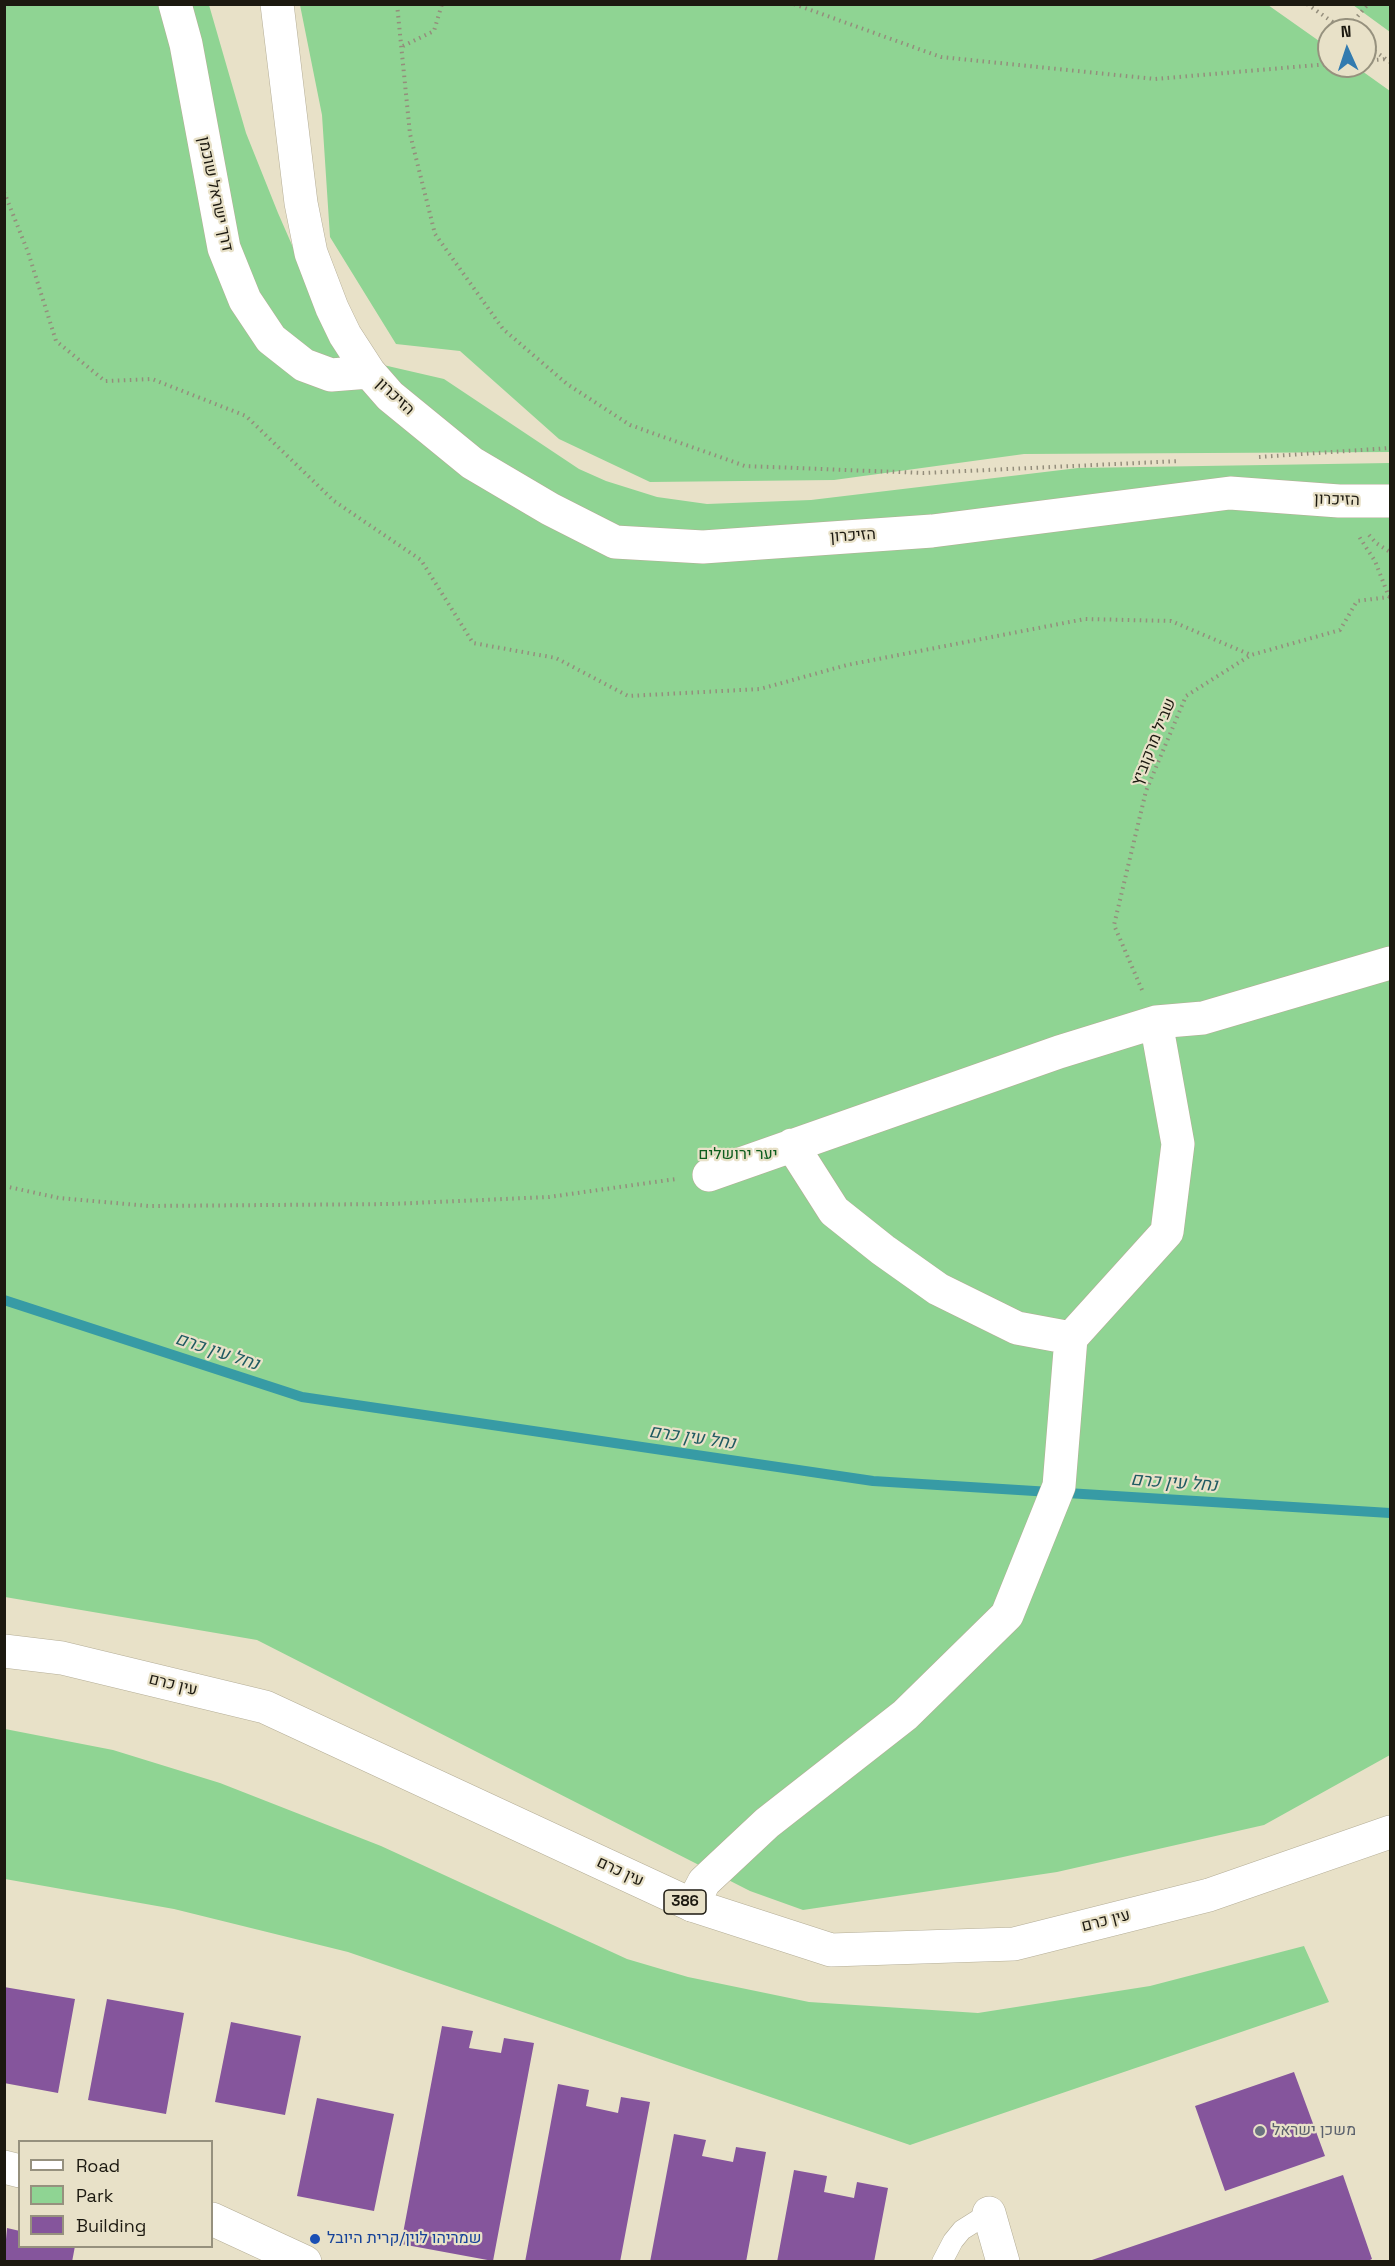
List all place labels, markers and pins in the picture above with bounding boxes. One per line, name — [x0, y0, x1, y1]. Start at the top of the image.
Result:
place label: משכן ישראל — [1272, 2121, 1356, 2141]
marker: משכן ישראל — [1253, 2124, 1267, 2138]
place label: שמריהו לוין/קרית היובל — [327, 2229, 481, 2249]
marker: שמריהו לוין/קרית היובל — [308, 2232, 322, 2246]

